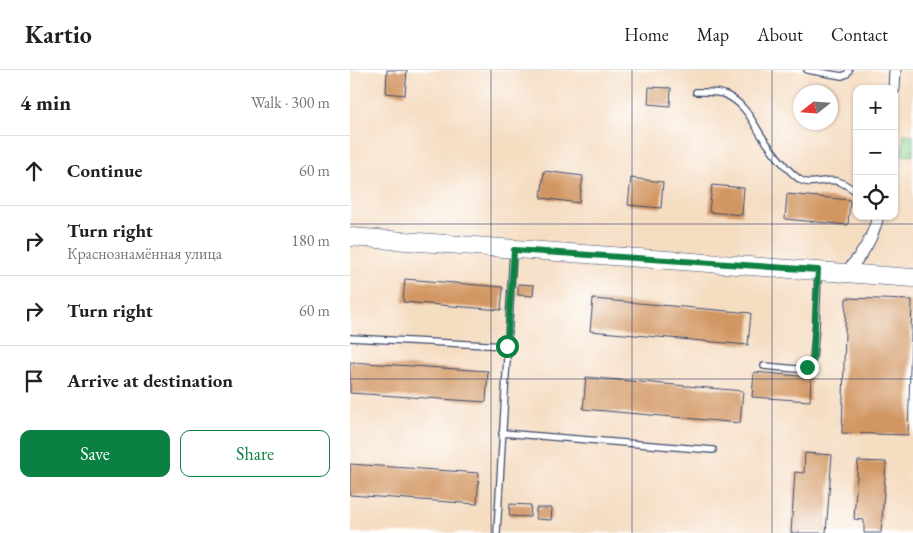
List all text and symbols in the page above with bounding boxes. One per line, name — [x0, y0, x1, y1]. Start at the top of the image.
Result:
text: Kartio — [25, 19, 92, 50]
text: Home — [624, 23, 669, 46]
text: Map — [697, 23, 729, 46]
text: About — [757, 23, 803, 46]
text: Contact — [831, 23, 888, 46]
north arrow — [793, 85, 838, 130]
map controls — [853, 85, 898, 220]
button: + — [853, 85, 898, 130]
text: 4 min — [20, 89, 71, 116]
text: Walk · 300 m — [251, 92, 330, 113]
button: − — [853, 130, 898, 175]
icon: ahead — [20, 157, 48, 185]
text: Continue — [67, 158, 142, 183]
text: 60 m — [299, 160, 330, 181]
button: locate — [853, 175, 898, 220]
text: Turn right — [67, 218, 153, 243]
icon: right — [20, 227, 48, 255]
text: 180 m — [291, 230, 330, 251]
text: Краснознамённая улица — [67, 243, 222, 264]
icon: right — [20, 297, 48, 325]
text: Turn right — [67, 298, 153, 323]
text: 60 m — [299, 300, 330, 321]
route start — [496, 335, 519, 358]
route end — [796, 356, 819, 379]
icon: arrive — [20, 367, 48, 395]
text: Arrive at destination — [67, 368, 233, 393]
button: Save — [20, 430, 170, 477]
button: Share — [180, 430, 330, 477]

